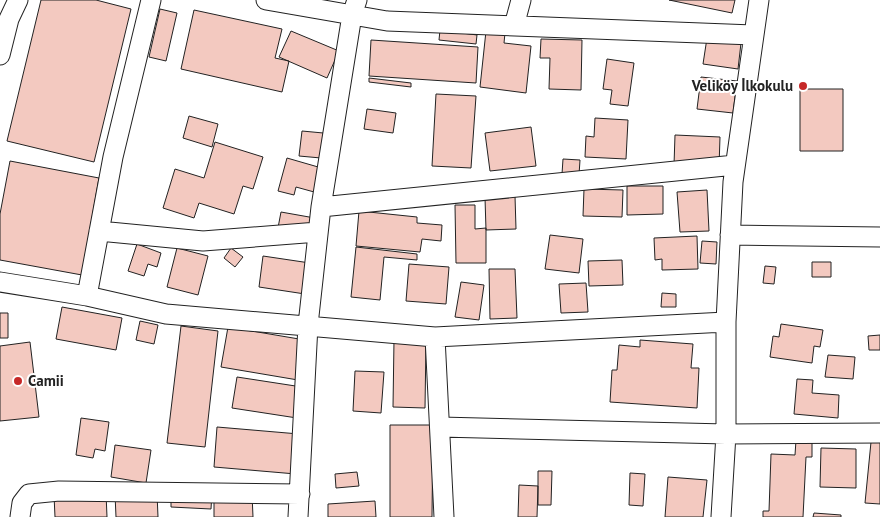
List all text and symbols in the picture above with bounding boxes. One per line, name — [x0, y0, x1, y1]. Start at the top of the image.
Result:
place label: Veliköy İlkokulu — [691, 76, 793, 95]
marker: Veliköy İlkokulu — [797, 80, 809, 92]
place label: Camii — [28, 371, 64, 390]
marker: Camii — [12, 375, 24, 387]

